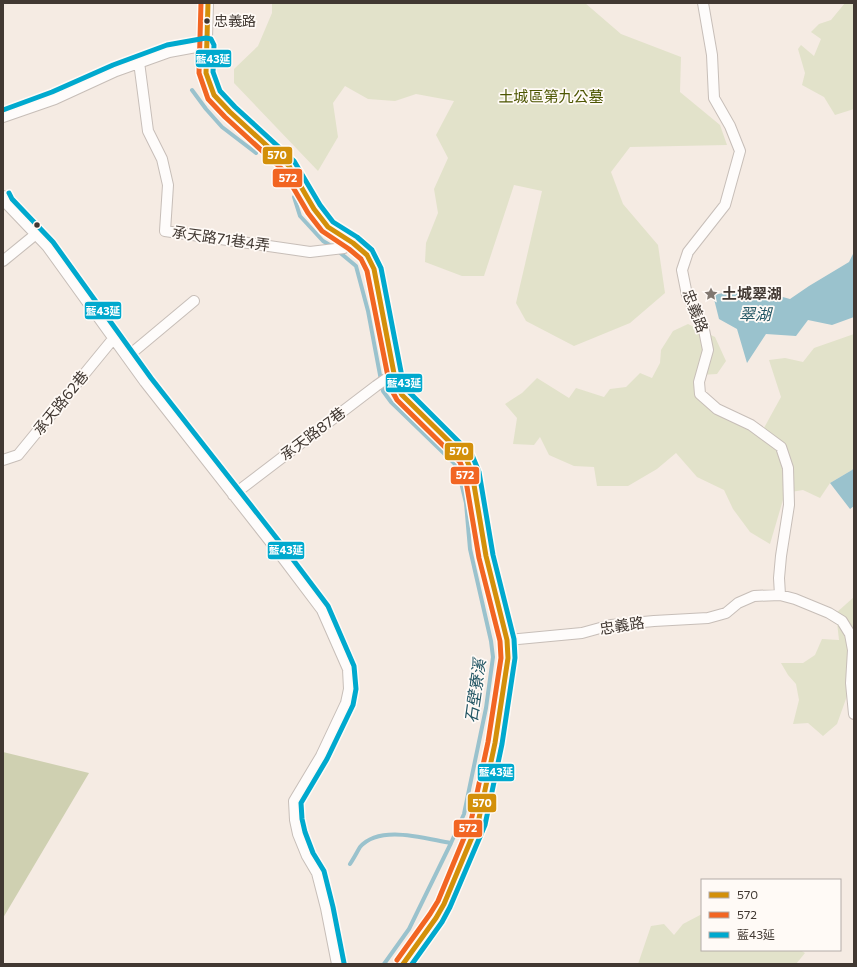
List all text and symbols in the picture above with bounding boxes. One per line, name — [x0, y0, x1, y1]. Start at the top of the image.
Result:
place label: 忠義路 — [214, 12, 256, 29]
marker: 忠義路 — [202, 16, 212, 26]
line badge: 藍43延 — [195, 49, 232, 68]
text: 藍43延 — [195, 52, 231, 65]
park label: 土城區第九公墓 — [498, 87, 604, 105]
line badge: 570 — [262, 146, 293, 165]
text: 570 — [267, 148, 287, 161]
line badge: 572 — [272, 168, 303, 188]
text: 572 — [279, 171, 297, 184]
unlabelled marker — [32, 220, 42, 230]
street label: 承天路71巷4弄 — [171, 222, 271, 254]
place label: 土城翠湖 — [722, 284, 782, 302]
street label: 忠義路 — [679, 286, 712, 335]
place icon: 土城翠湖 — [703, 286, 719, 302]
line badge: 藍43延 — [84, 301, 122, 320]
text: 藍43延 — [85, 304, 121, 317]
water label: 翠湖 — [739, 304, 774, 323]
street label: 承天路62巷 — [29, 367, 92, 438]
line badge: 藍43延 — [385, 373, 423, 393]
text: 藍43延 — [386, 376, 422, 389]
street label: 承天路87巷 — [276, 403, 349, 464]
line badge: 570 — [444, 442, 474, 461]
text: 570 — [449, 444, 469, 457]
line badge: 572 — [450, 466, 480, 485]
text: 572 — [456, 468, 474, 481]
line badge: 藍43延 — [267, 541, 305, 560]
text: 藍43延 — [268, 543, 304, 556]
street label: 忠義路 — [598, 613, 645, 637]
water label: 石壁寮溪 — [461, 656, 489, 724]
line badge: 藍43延 — [477, 763, 515, 782]
text: 藍43延 — [478, 765, 514, 778]
line badge: 570 — [467, 793, 497, 813]
text: 570 — [472, 796, 492, 809]
line badge: 572 — [453, 819, 483, 838]
text: 572 — [459, 821, 477, 834]
legend — [701, 879, 841, 951]
text: 570 — [737, 887, 758, 901]
text: 572 — [737, 907, 757, 921]
text: 藍43延 — [737, 927, 775, 941]

